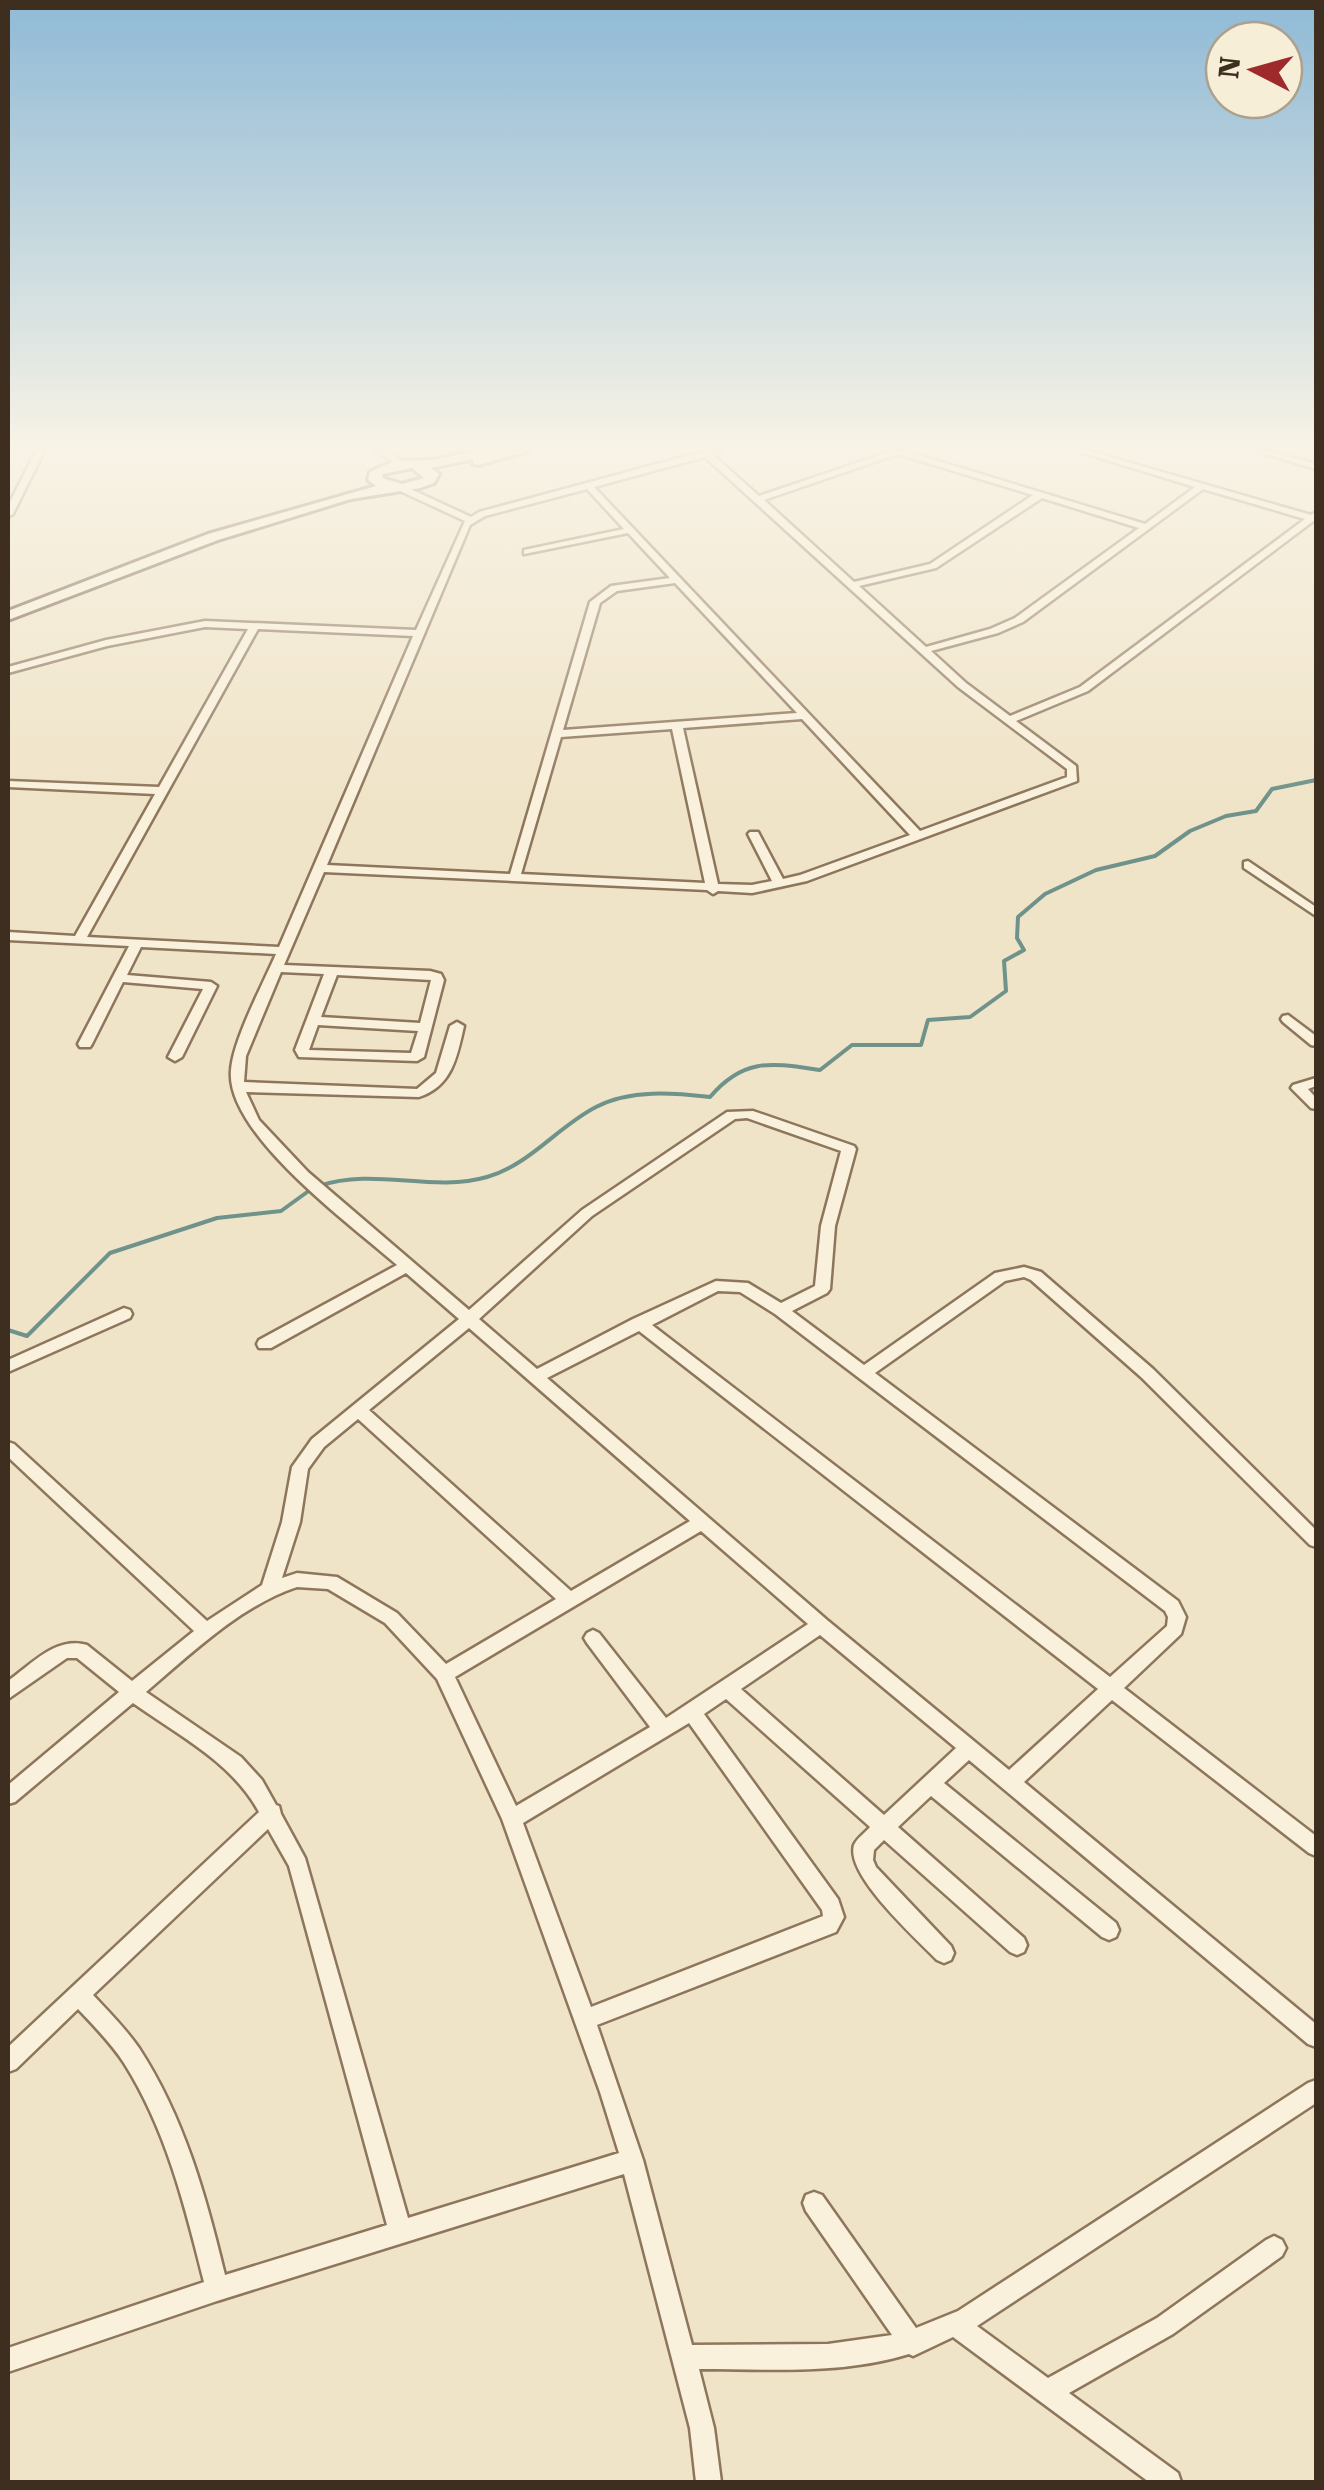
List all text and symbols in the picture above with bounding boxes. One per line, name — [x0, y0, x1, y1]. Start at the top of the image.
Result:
north arrow — [1204, 20, 1304, 120]
text: N — [1212, 55, 1247, 80]

